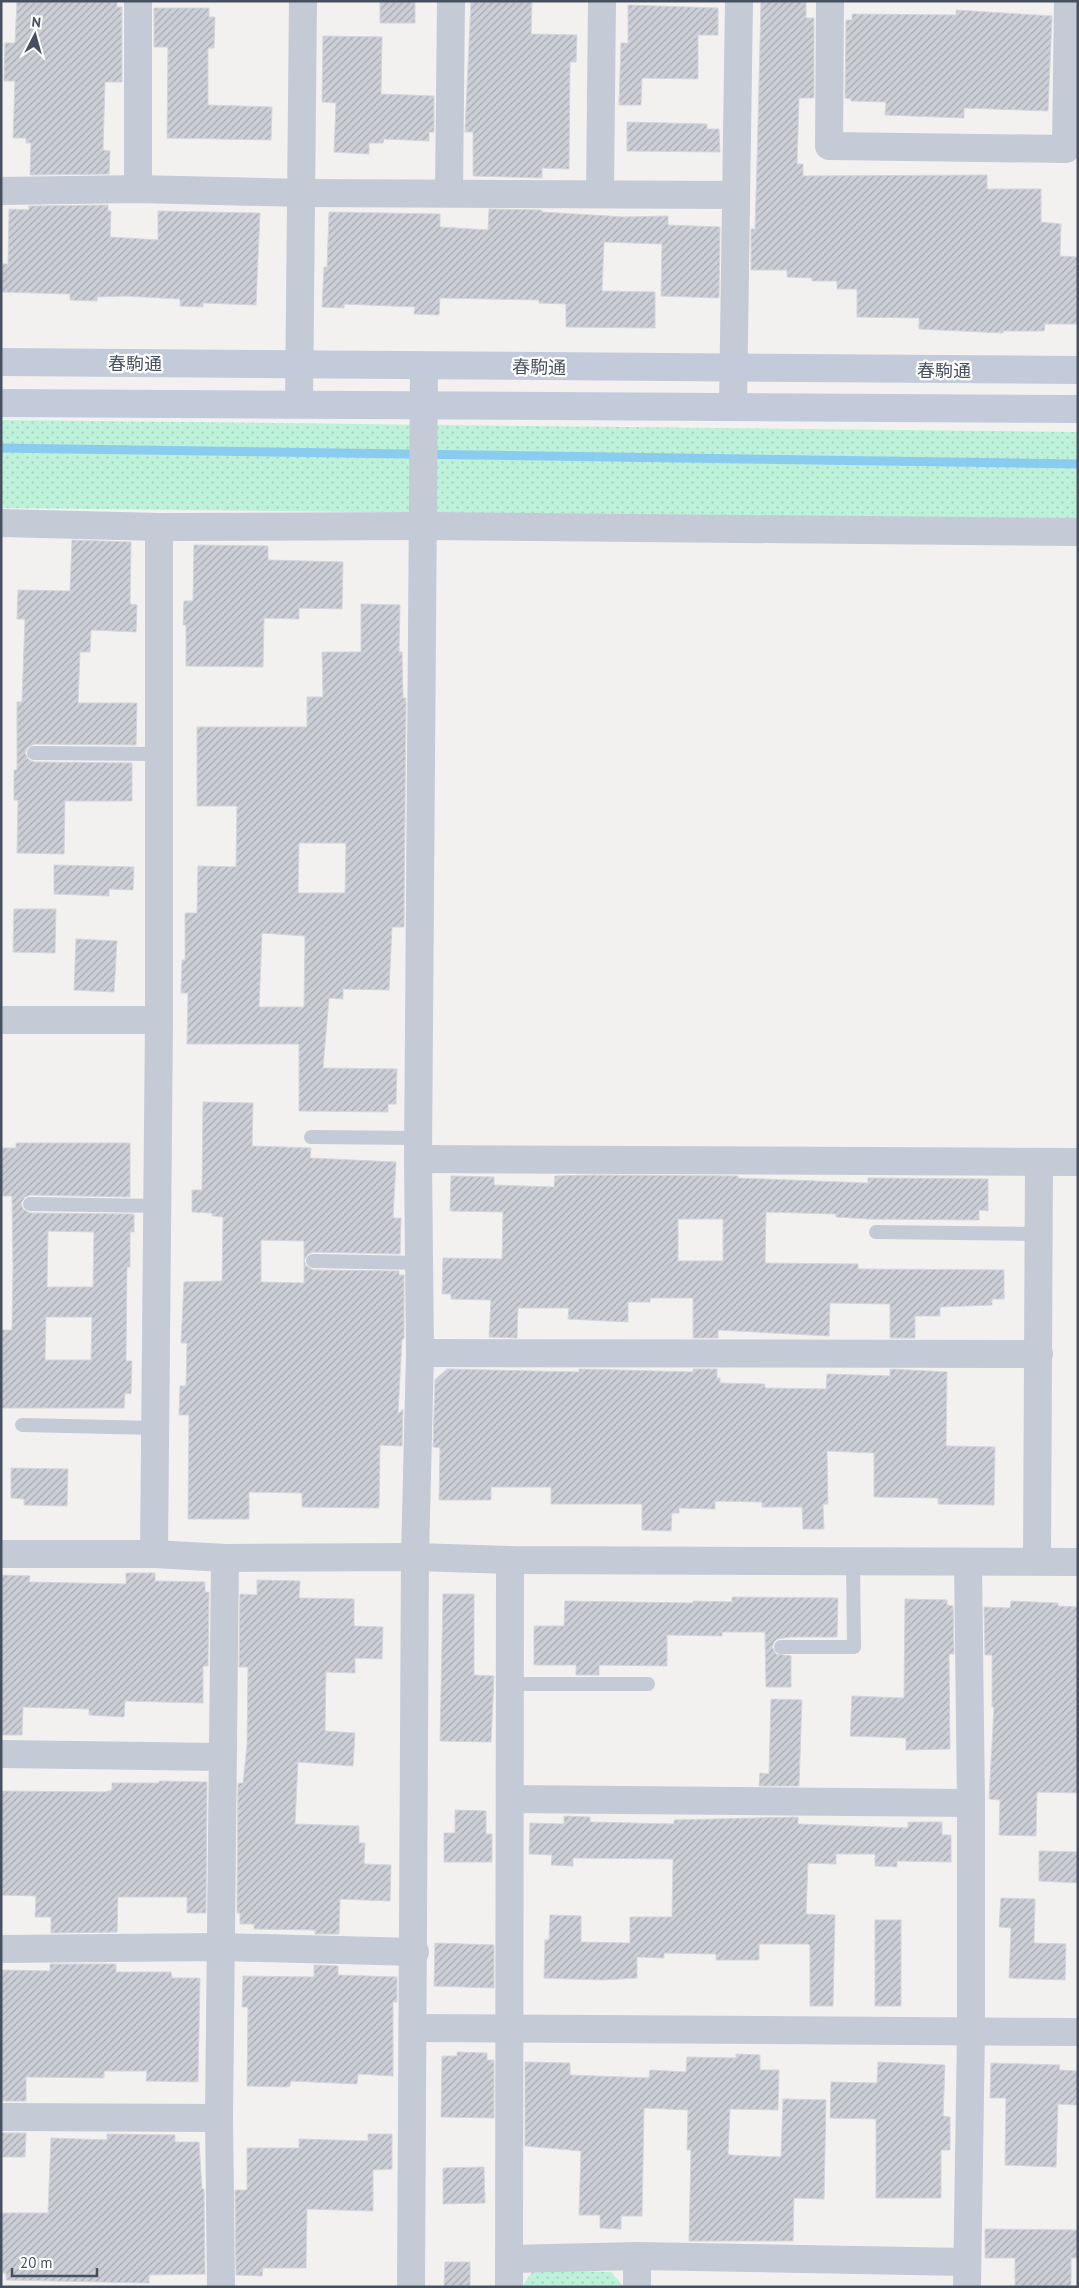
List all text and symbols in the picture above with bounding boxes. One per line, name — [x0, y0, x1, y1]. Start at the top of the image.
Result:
north arrow — [10, 10, 60, 60]
text: N — [31, 13, 42, 32]
street label: 春駒通 — [108, 352, 162, 375]
street label: 春駒通 — [512, 355, 566, 379]
street label: 春駒通 — [917, 359, 971, 382]
scale bar — [12, 2246, 98, 2278]
text: 20 m — [20, 2253, 53, 2272]

